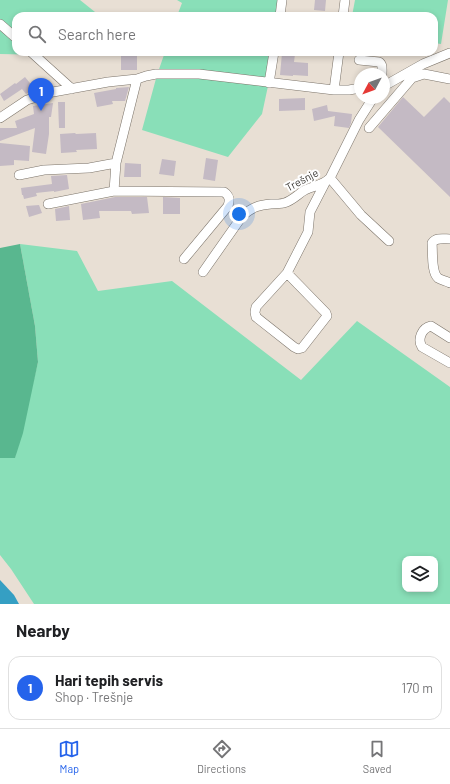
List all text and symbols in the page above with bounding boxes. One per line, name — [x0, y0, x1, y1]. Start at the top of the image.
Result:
search box — [12, 12, 438, 56]
icon: search — [26, 23, 48, 45]
text: Search here — [58, 25, 136, 43]
north arrow — [354, 68, 390, 104]
pin: 1 — [28, 78, 54, 111]
street label: Trešnje — [283, 165, 320, 194]
your location — [229, 204, 249, 224]
map controls — [402, 556, 438, 592]
button: layers — [402, 556, 438, 592]
text: Nearby — [16, 620, 70, 640]
text: Hari tepih servis — [55, 671, 163, 689]
text: 1 — [28, 680, 32, 696]
text: 170 m — [402, 680, 433, 696]
text: Shop · Trešnje — [55, 689, 133, 705]
tab: Map — [58, 738, 80, 775]
tab: Directions — [197, 738, 246, 775]
tab: Saved — [363, 738, 392, 775]

